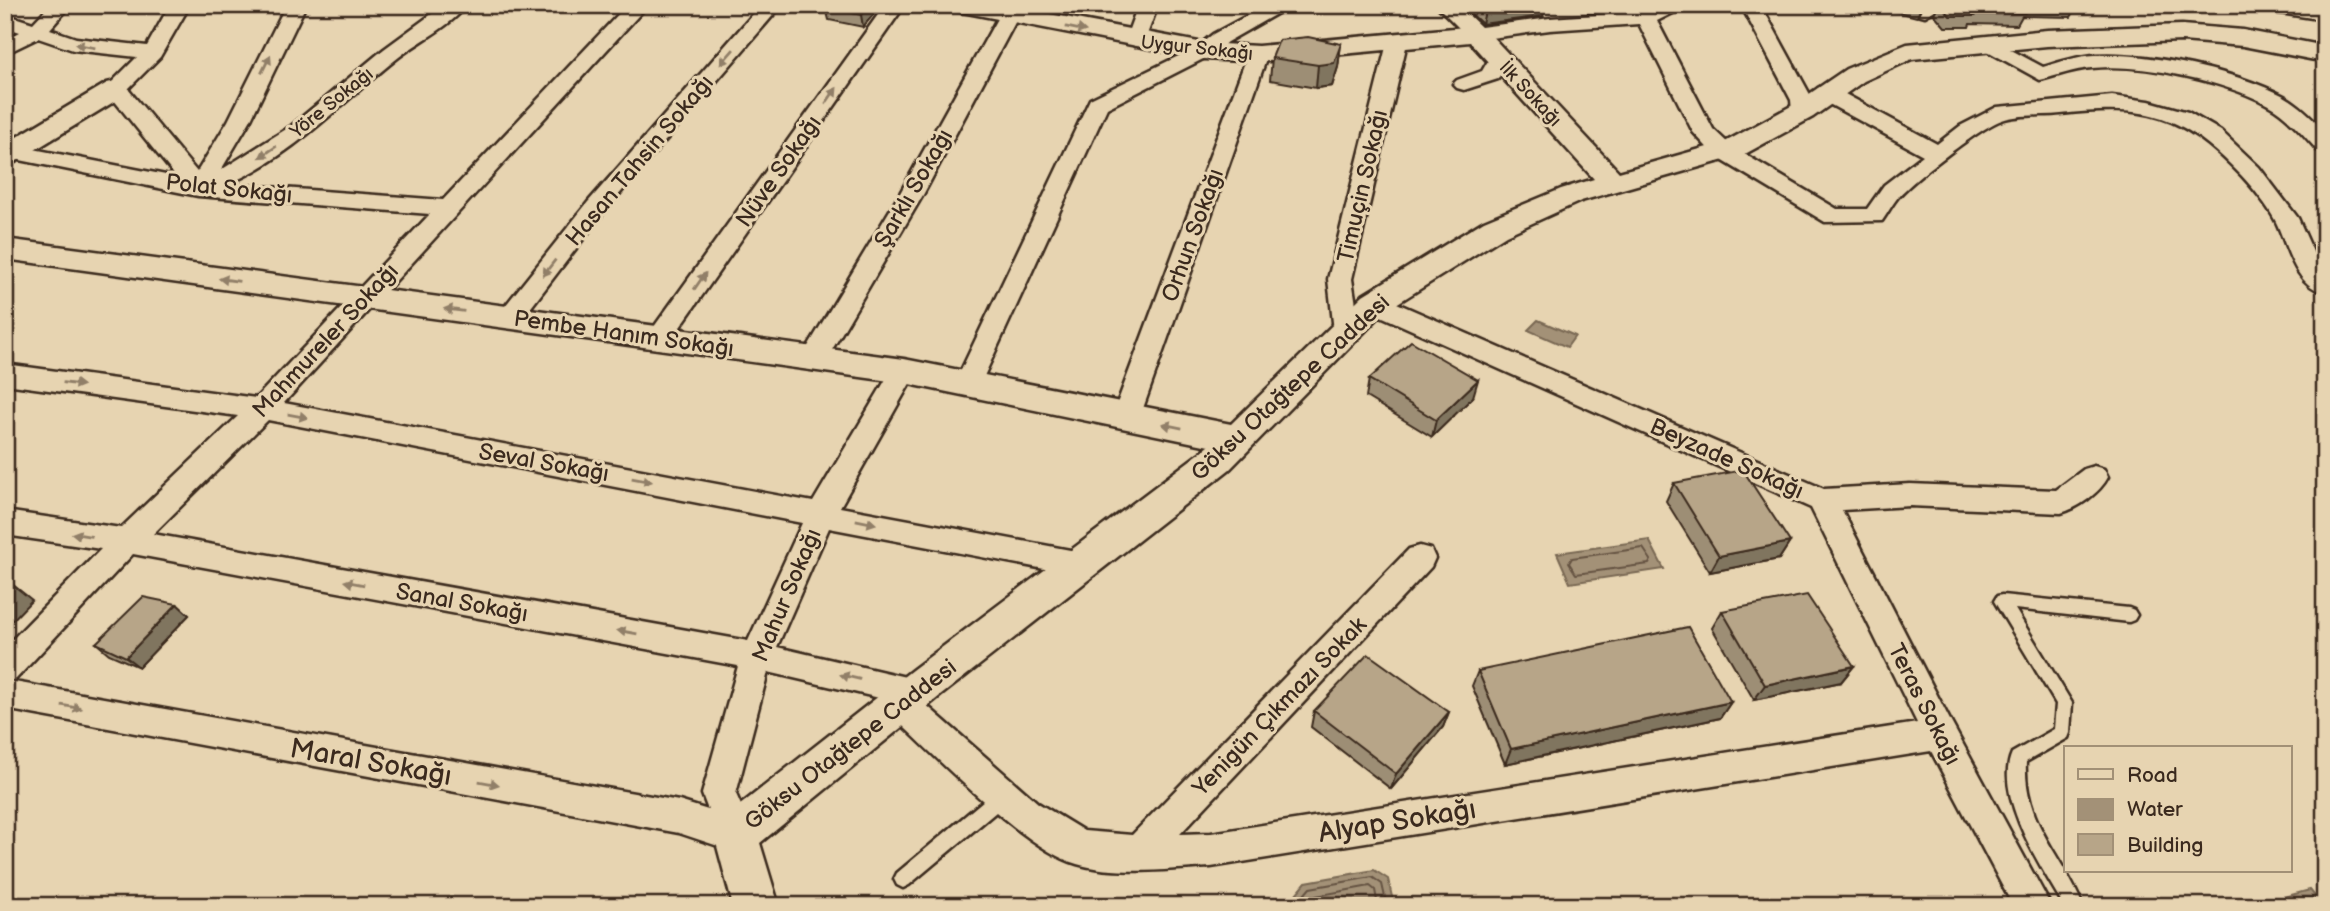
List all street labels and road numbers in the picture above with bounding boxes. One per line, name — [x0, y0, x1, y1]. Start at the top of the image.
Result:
street label: Uygur Sokağı — [1140, 31, 1254, 66]
street label: İlk Sokağı — [1494, 56, 1566, 132]
street label: Yöre Sokağı — [285, 63, 378, 144]
street label: Hasan Tahsin Sokağı — [560, 69, 720, 252]
street label: Timuçin Sokağı — [1332, 107, 1394, 265]
street label: Nüve Sokağı — [730, 110, 828, 233]
street label: Şarklı Sokağı — [869, 124, 959, 253]
street label: Orhun Sokağı — [1156, 165, 1230, 306]
street label: Polat Sokağı — [164, 168, 294, 210]
street label: Mahmureler Sokağı — [247, 258, 405, 424]
street label: Göksu Otağtepe Caddesi — [1186, 288, 1396, 487]
street label: Pembe Hanım Sokağı — [512, 305, 736, 363]
street label: Beyzade Sokağı — [1645, 412, 1808, 505]
street label: Seval Sokağı — [477, 438, 611, 488]
street label: Mahur Sokağı — [746, 525, 828, 666]
street label: Sanal Sokağı — [394, 578, 530, 628]
street label: Yenigün Çıkmazı Sokak — [1186, 611, 1373, 803]
street label: Teras Sokağı — [1882, 639, 1967, 770]
street label: Göksu Otağtepe Caddesi — [739, 653, 962, 836]
street label: Maral Sokağı — [287, 732, 454, 793]
street label: Alyap Sokağı — [1316, 793, 1478, 850]

